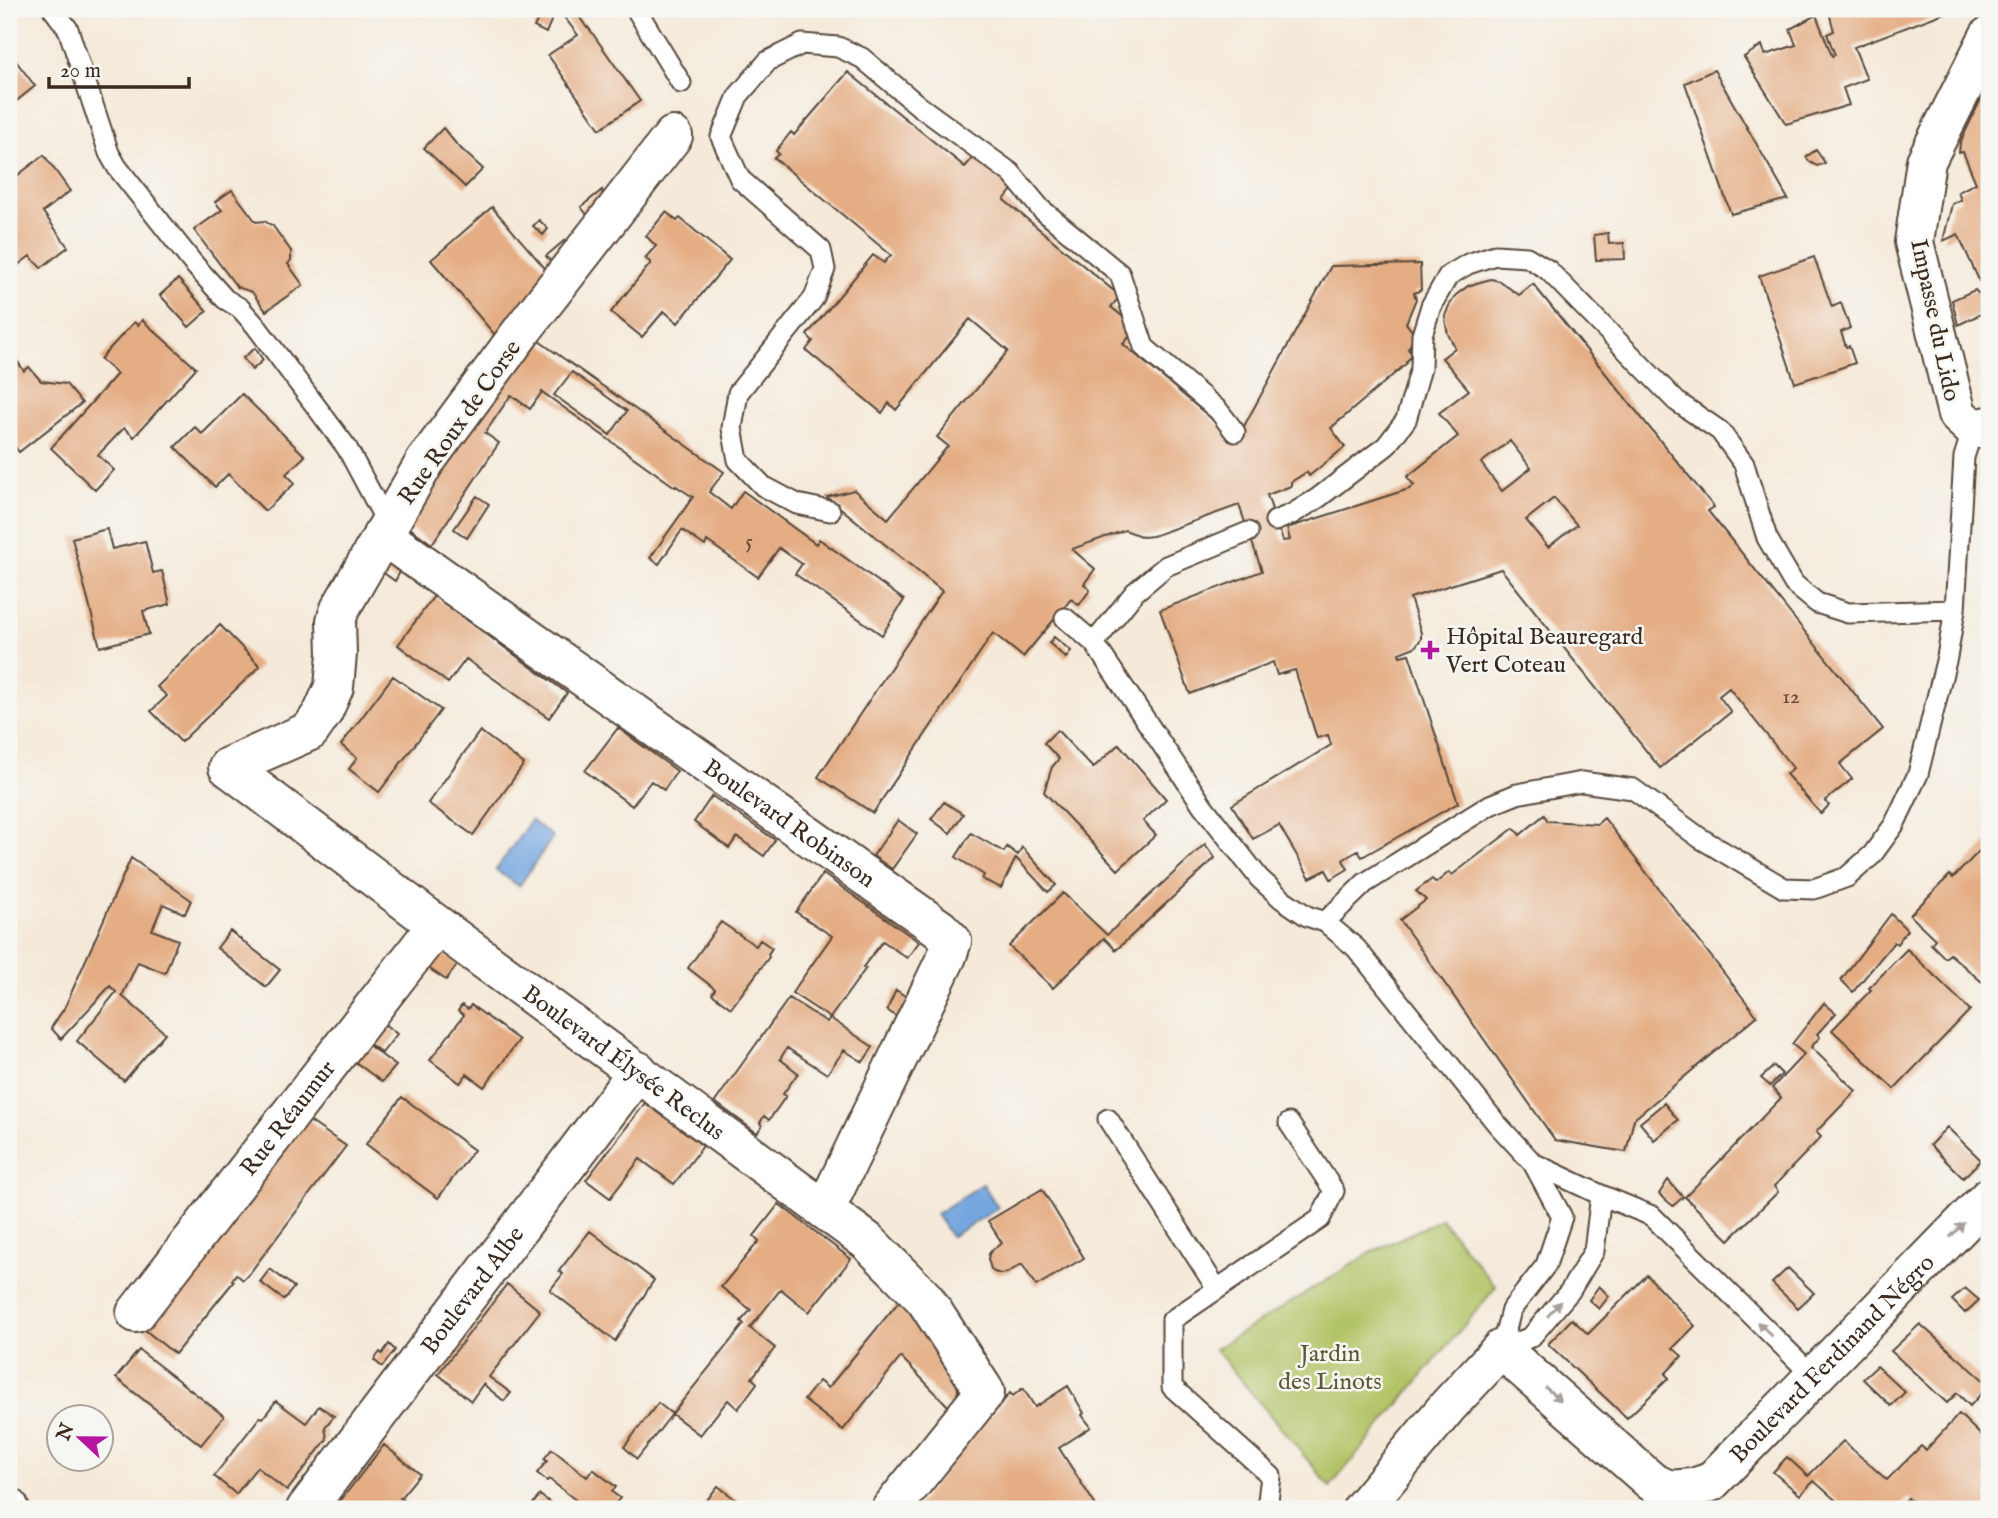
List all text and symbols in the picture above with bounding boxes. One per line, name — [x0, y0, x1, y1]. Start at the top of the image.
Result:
scale bar — [49, 46, 189, 90]
text: 20 m — [60, 58, 101, 85]
street label: Impasse du Lido — [1902, 236, 1967, 404]
street label: Rue Roux de Corse — [392, 334, 529, 511]
house number: 5 — [745, 529, 753, 556]
place label: Hôpital Beauregard Vert Coteau — [1445, 622, 1644, 681]
marker: Hôpital Beauregard Vert Coteau — [1420, 640, 1440, 660]
house number: 12 — [1782, 684, 1800, 711]
street label: Boulevard Robinson — [697, 753, 881, 896]
street label: Boulevard Élysée Reclus — [516, 979, 730, 1148]
street label: Rue Réaumur — [234, 1054, 343, 1183]
street label: Boulevard Albe — [415, 1220, 532, 1361]
one-way arrow — [1948, 1222, 1964, 1239]
street label: Boulevard Ferdinand Négro — [1724, 1248, 1942, 1471]
one-way arrow — [1546, 1301, 1561, 1318]
one-way arrow — [1758, 1321, 1774, 1338]
park label: Jardin des Linots — [1278, 1339, 1382, 1398]
one-way arrow — [1544, 1386, 1561, 1401]
north arrow — [46, 1402, 116, 1472]
text: N — [52, 1420, 81, 1445]

